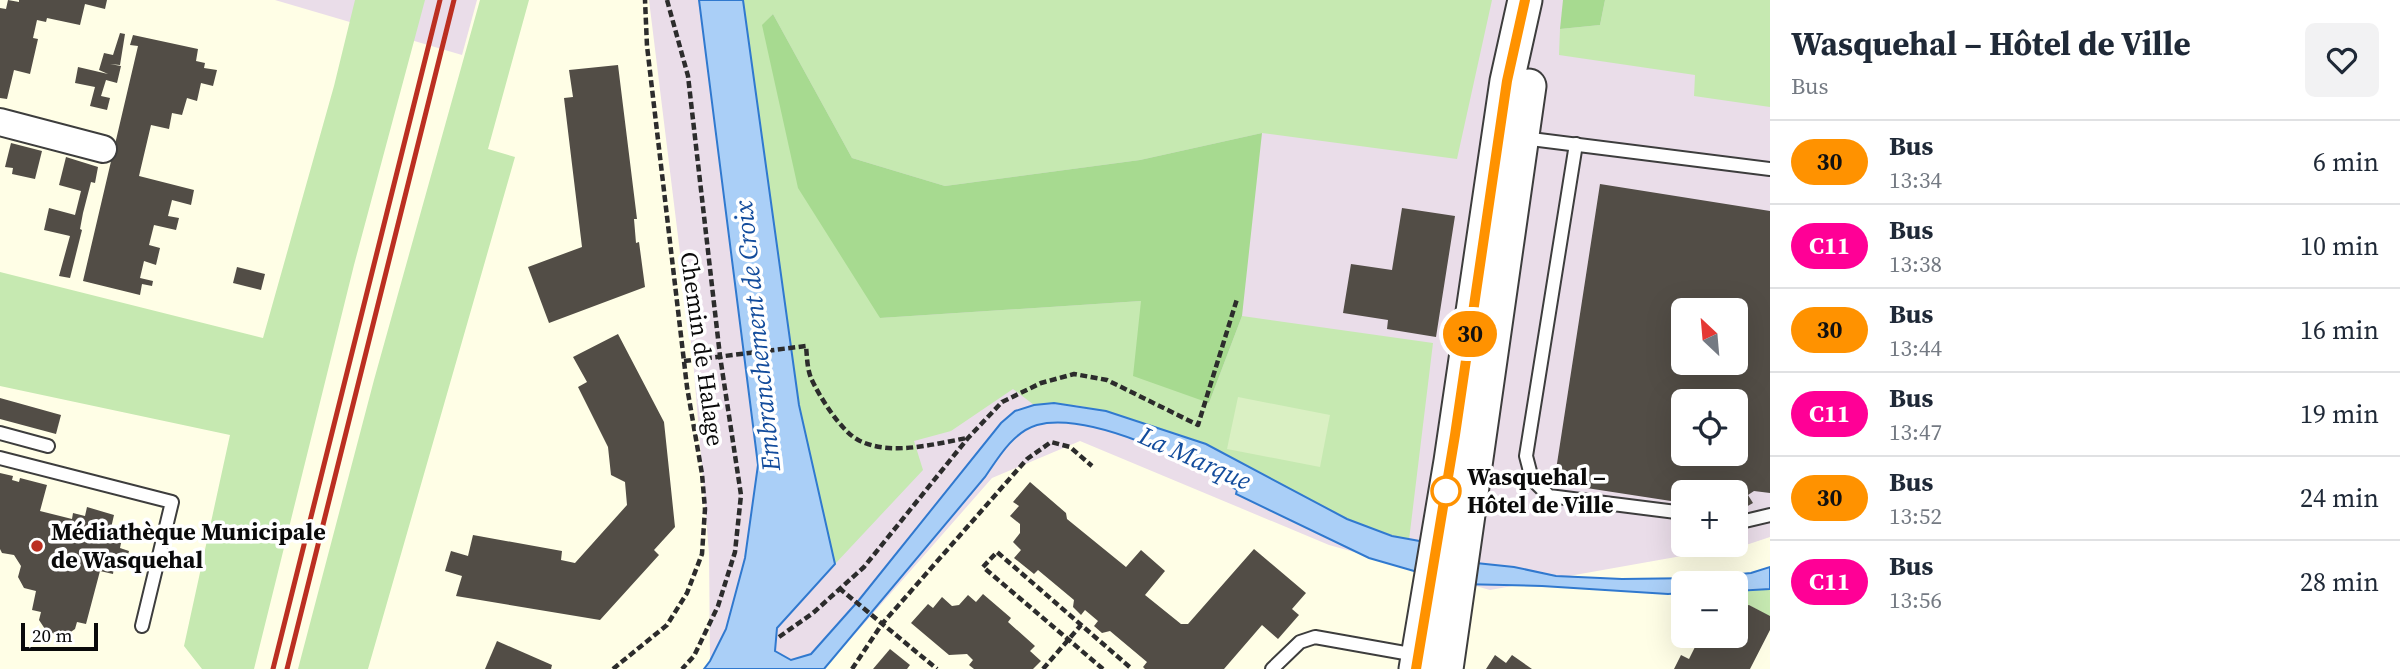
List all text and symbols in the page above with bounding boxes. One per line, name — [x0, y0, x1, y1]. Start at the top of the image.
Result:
text: Wasquehal – Hôtel de Ville — [1791, 21, 2191, 66]
button: heart — [2305, 23, 2379, 97]
text: Bus — [1791, 70, 1828, 102]
text: Bus — [1889, 128, 1933, 164]
text: 6 min — [2313, 144, 2379, 180]
text: 30 — [1816, 145, 1843, 178]
text: 13:34 — [1889, 164, 1942, 196]
water label: Embranchement de Croix — [725, 198, 789, 474]
text: Bus — [1889, 212, 1933, 248]
text: 10 min — [2300, 228, 2379, 264]
text: C11 — [1809, 229, 1850, 262]
text: 13:38 — [1889, 248, 1942, 280]
street label: Chemin de Halage — [673, 250, 732, 448]
text: Bus — [1889, 296, 1933, 332]
north arrow — [1671, 298, 1748, 374]
map controls — [1671, 298, 1748, 648]
line badge: 30 — [1438, 311, 1502, 357]
text: 16 min — [2300, 312, 2379, 348]
text: 30 — [1816, 313, 1843, 346]
text: 30 — [1457, 317, 1483, 350]
text: 13:44 — [1889, 332, 1942, 364]
text: Bus — [1889, 380, 1933, 416]
button: locate — [1671, 389, 1748, 466]
text: 19 min — [2300, 396, 2379, 432]
text: C11 — [1809, 397, 1850, 430]
text: 13:47 — [1889, 416, 1942, 448]
water label: La Marque — [1132, 417, 1257, 499]
place label: Wasquehal – Hôtel de Ville — [1467, 460, 1614, 521]
text: Bus — [1889, 464, 1933, 500]
marker: Wasquehal – Hôtel de Ville — [1431, 476, 1461, 506]
button: + — [1671, 480, 1748, 557]
text: 24 min — [2300, 480, 2379, 516]
text: 30 — [1816, 481, 1843, 514]
text: 13:52 — [1889, 500, 1942, 532]
place label: Médiathèque Municipale de Wasquehal — [51, 515, 326, 576]
marker: Médiathèque Municipale de Wasquehal — [29, 538, 45, 554]
text: Bus — [1889, 548, 1933, 584]
text: 28 min — [2300, 564, 2379, 600]
text: C11 — [1809, 565, 1850, 598]
button: − — [1671, 571, 1748, 648]
text: 13:56 — [1889, 584, 1942, 616]
scale bar — [21, 620, 98, 652]
text: 20 m — [32, 622, 73, 648]

